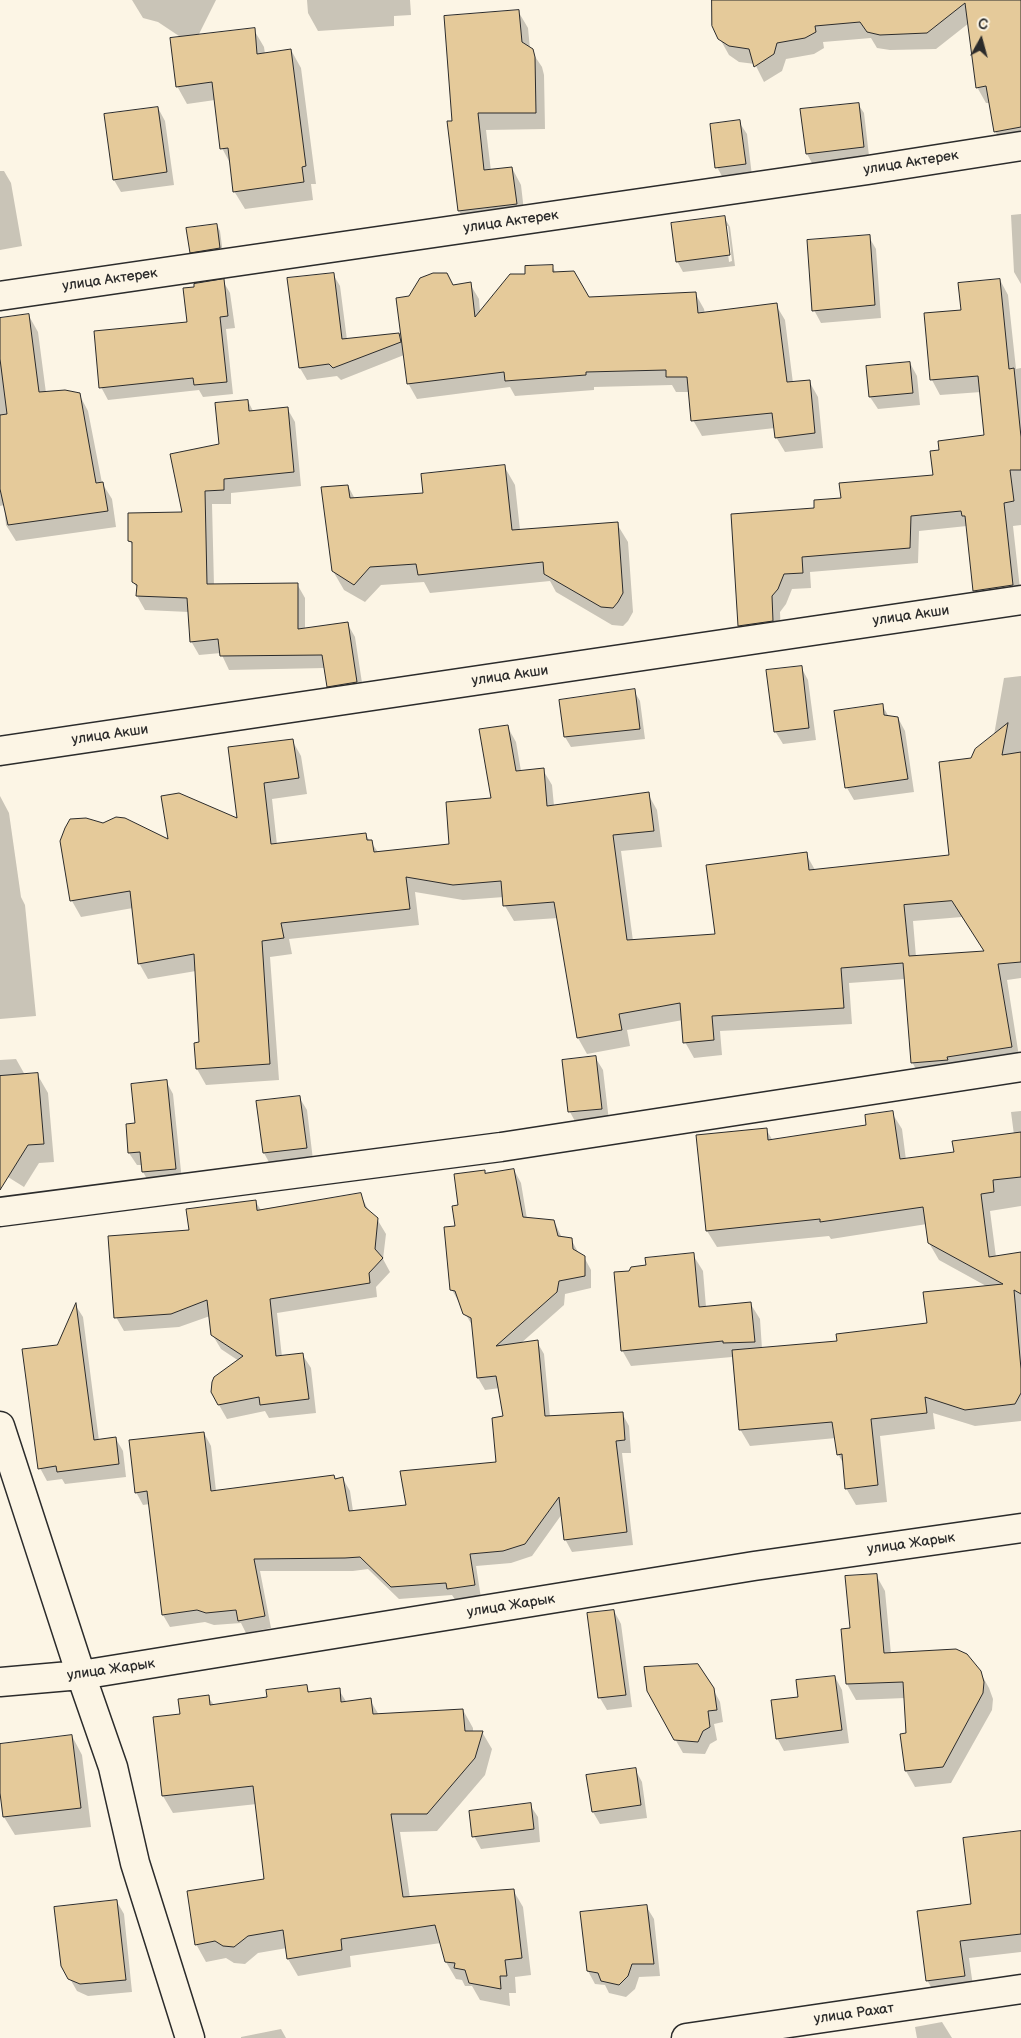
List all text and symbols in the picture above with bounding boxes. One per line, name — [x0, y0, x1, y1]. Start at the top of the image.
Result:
north arrow — [956, 15, 1006, 65]
text: С — [977, 16, 989, 34]
street label: улица Актерек — [862, 147, 960, 179]
street label: улица Актерек — [462, 207, 560, 237]
street label: улица Актерек — [61, 265, 159, 295]
street label: улица Акши — [872, 602, 950, 630]
street label: улица Акши — [471, 662, 549, 690]
street label: улица Акши — [71, 721, 149, 749]
street label: улица Жарык — [866, 1530, 956, 1558]
street label: улица Жарык — [466, 1591, 556, 1621]
street label: улица Жарык — [66, 1656, 156, 1684]
street label: улица Рахат — [813, 2000, 895, 2028]

